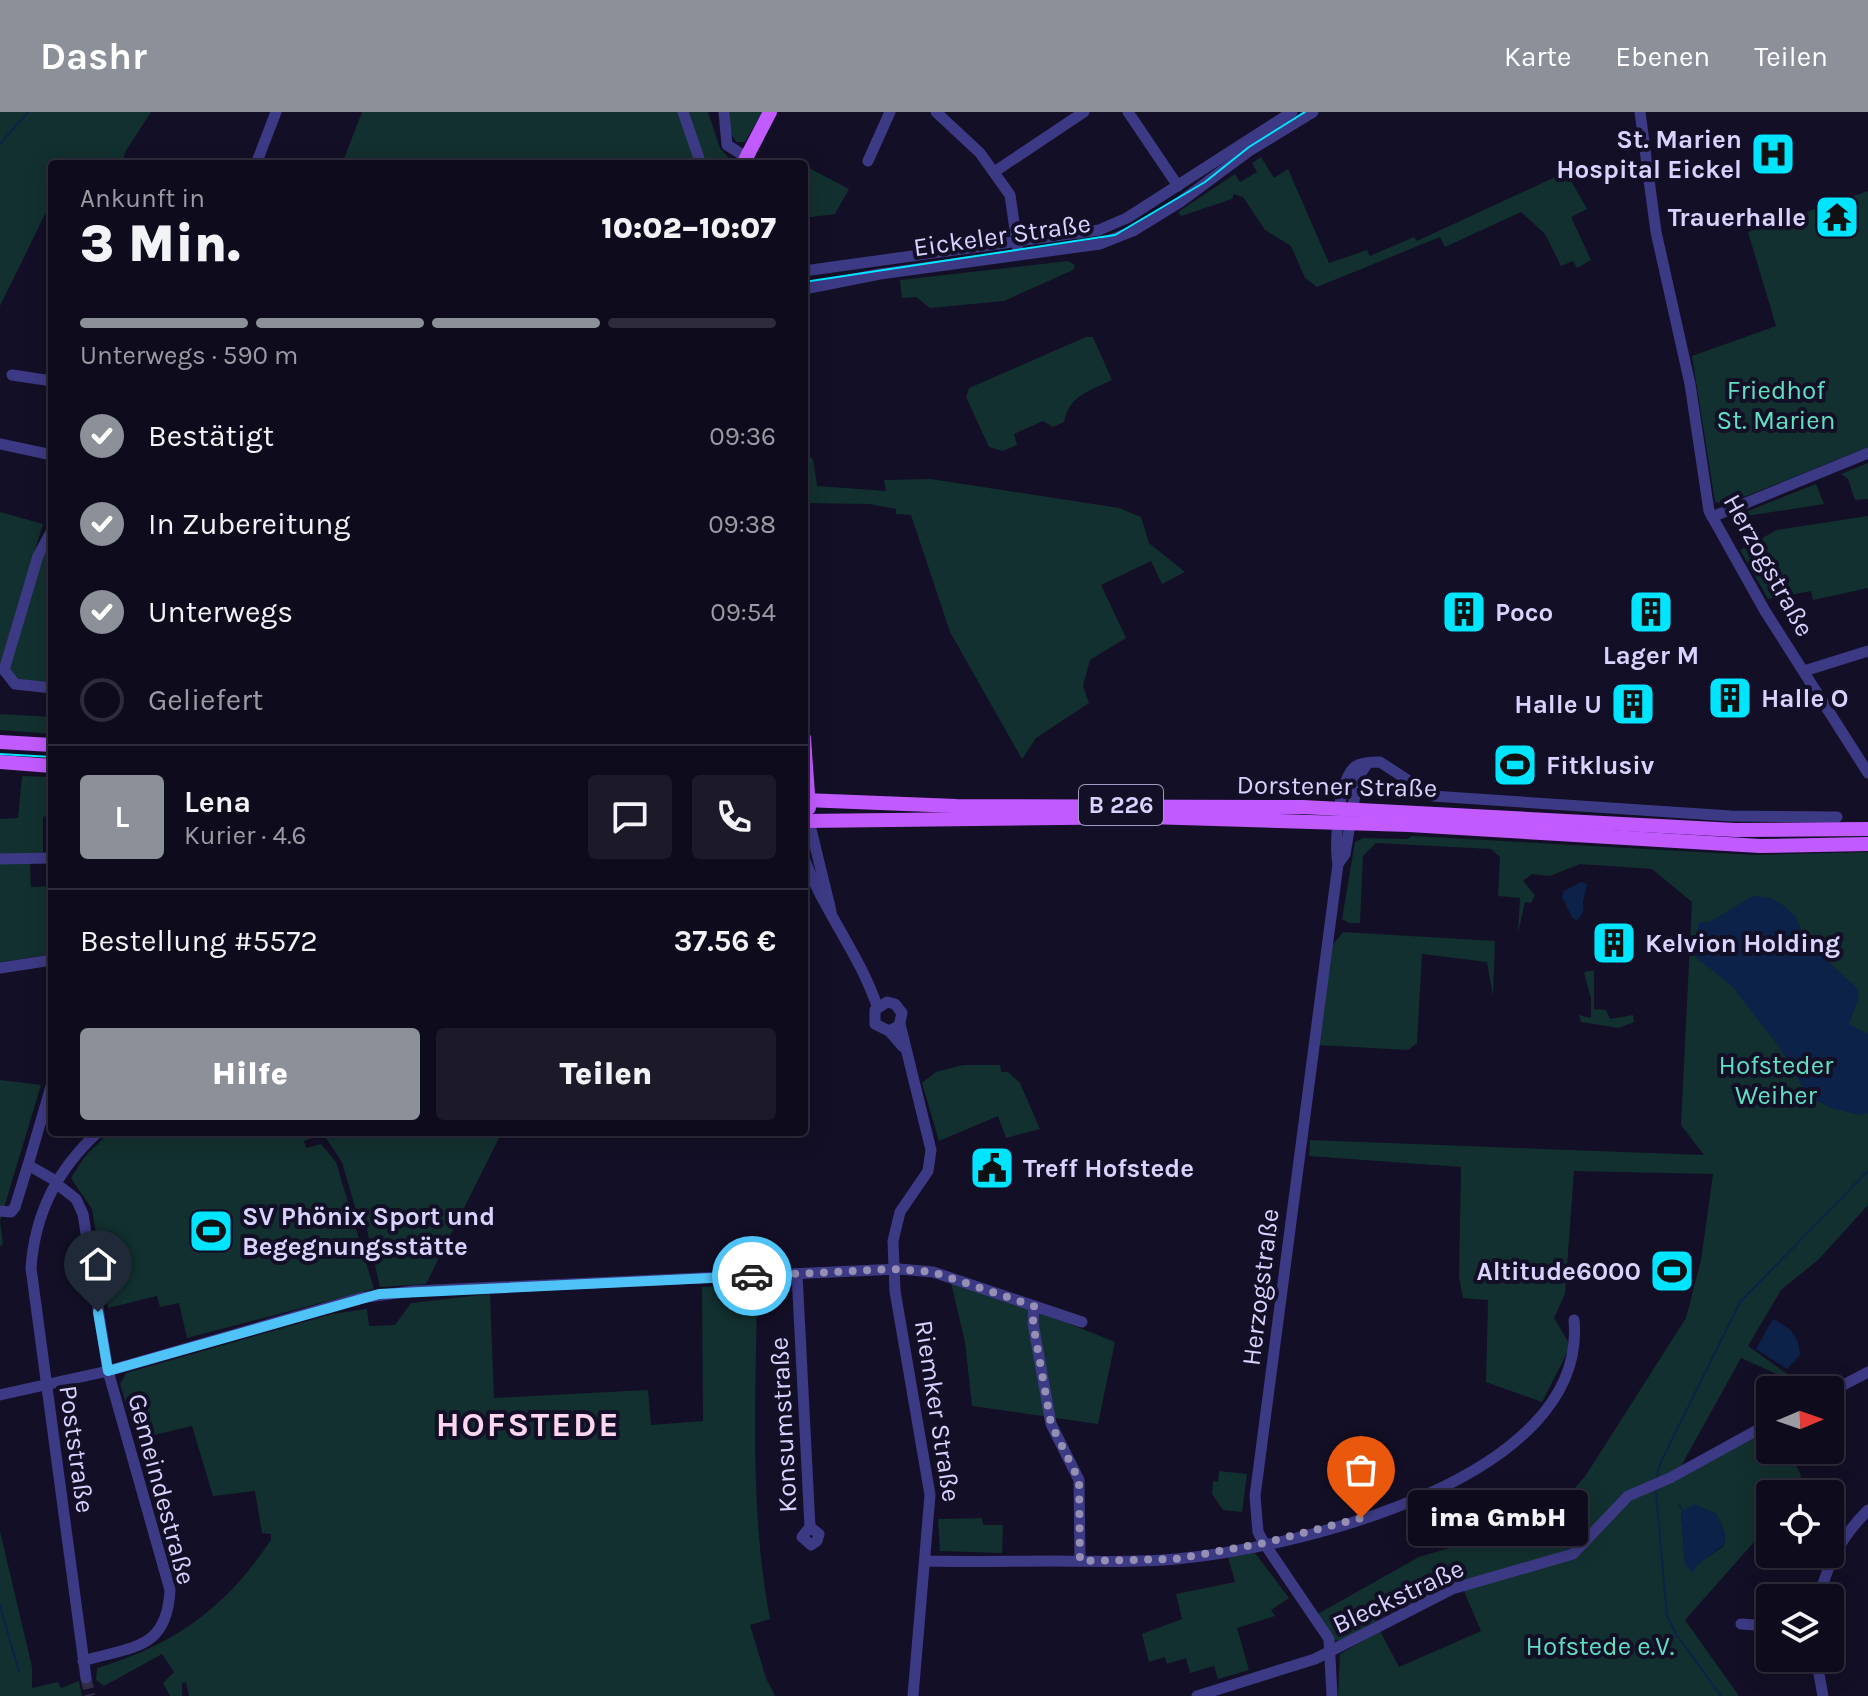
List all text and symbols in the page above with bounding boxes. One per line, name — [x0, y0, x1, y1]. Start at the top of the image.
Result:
text: Dashr — [40, 34, 147, 79]
text: Karte — [1504, 40, 1571, 73]
text: Ebenen — [1615, 40, 1710, 73]
text: Teilen — [1754, 40, 1828, 73]
place label: St. Marien Hospital Eickel — [1556, 124, 1742, 185]
hospital icon: St. Marien Hospital Eickel — [1749, 130, 1797, 178]
text: Ankunft in — [80, 183, 205, 214]
temple icon: Trauerhalle — [1813, 193, 1861, 241]
place label: Trauerhalle — [1668, 202, 1806, 233]
street label: Eickeler Straße — [912, 208, 1093, 263]
text: 10:02–10:07 — [601, 210, 776, 246]
text: 3 Min. — [80, 213, 240, 274]
text: Unterwegs · 590 m — [80, 340, 298, 371]
park label: Friedhof St. Marien — [1717, 375, 1835, 436]
icon: check — [80, 414, 124, 458]
text: Bestätigt — [148, 418, 274, 454]
text: 09:36 — [709, 421, 776, 452]
street label: Herzogstraße — [1717, 489, 1820, 642]
icon: check — [80, 502, 124, 546]
text: In Zubereitung — [148, 506, 350, 542]
text: 09:38 — [708, 509, 776, 540]
building icon: Poco — [1440, 588, 1488, 636]
building icon: Lager M — [1627, 588, 1675, 636]
icon: check — [80, 590, 124, 634]
text: Unterwegs — [148, 594, 293, 630]
text: 09:54 — [710, 597, 776, 628]
place label: Poco — [1495, 597, 1553, 628]
place label: Lager M — [1603, 640, 1699, 671]
building icon: Halle O — [1706, 674, 1754, 722]
building icon: Halle U — [1609, 680, 1657, 728]
text: Geliefert — [148, 682, 263, 718]
place label: Halle O — [1761, 683, 1849, 714]
place label: Halle U — [1514, 689, 1602, 720]
sports icon: Fitklusiv — [1491, 741, 1539, 789]
place label: Fitklusiv — [1546, 750, 1655, 781]
street label: Dorstener Straße — [1236, 769, 1438, 804]
button: chat — [588, 775, 672, 859]
button: phone — [692, 775, 776, 859]
text: Lena — [184, 784, 251, 820]
road number: B 226 — [1079, 785, 1163, 825]
text: L — [115, 799, 129, 835]
text: Kurier · 4.6 — [184, 820, 306, 851]
building icon: Kelvion Holding — [1590, 919, 1638, 967]
text: Bestellung #5572 — [80, 923, 318, 959]
text: 37.56 € — [674, 923, 776, 959]
place label: Kelvion Holding — [1645, 928, 1840, 959]
button: Hilfe — [80, 1028, 420, 1120]
button: Teilen — [436, 1028, 776, 1120]
park label: Hofsteder Weiher — [1719, 1050, 1834, 1111]
public building icon: Treff Hofstede — [968, 1144, 1016, 1192]
place label: Treff Hofstede — [1023, 1153, 1194, 1184]
place label: SV Phönix Sport und Begegnungsstätte — [242, 1201, 495, 1262]
sports icon: SV Phönix Sport und Begegnungsstätte — [187, 1207, 235, 1255]
street label: Herzogstraße — [1235, 1207, 1285, 1367]
pin — [64, 1230, 132, 1312]
courier — [712, 1236, 792, 1316]
icon: home — [76, 1242, 120, 1286]
sports icon: Altitude6000 — [1648, 1247, 1696, 1295]
icon: car — [730, 1254, 774, 1298]
place label: Altitude6000 — [1477, 1256, 1641, 1287]
street label: Riemker Straße — [908, 1318, 967, 1504]
street label: Konsumstraße — [763, 1336, 804, 1514]
north arrow — [1756, 1376, 1844, 1464]
map controls — [1756, 1376, 1844, 1672]
street label: Poststraße — [52, 1383, 101, 1515]
street label: Gemeindestraße — [121, 1390, 202, 1588]
district label: HOFSTEDE — [436, 1405, 620, 1445]
pin — [1327, 1436, 1395, 1518]
icon: bag — [1339, 1448, 1383, 1492]
button: locate — [1756, 1480, 1844, 1568]
callout: ima GmbH — [1409, 1490, 1589, 1546]
text: ima GmbH — [1430, 1502, 1566, 1533]
street label: Bleckstraße — [1328, 1553, 1469, 1640]
button: layers — [1756, 1584, 1844, 1672]
park label: Hofstede e.V. — [1526, 1631, 1674, 1662]

